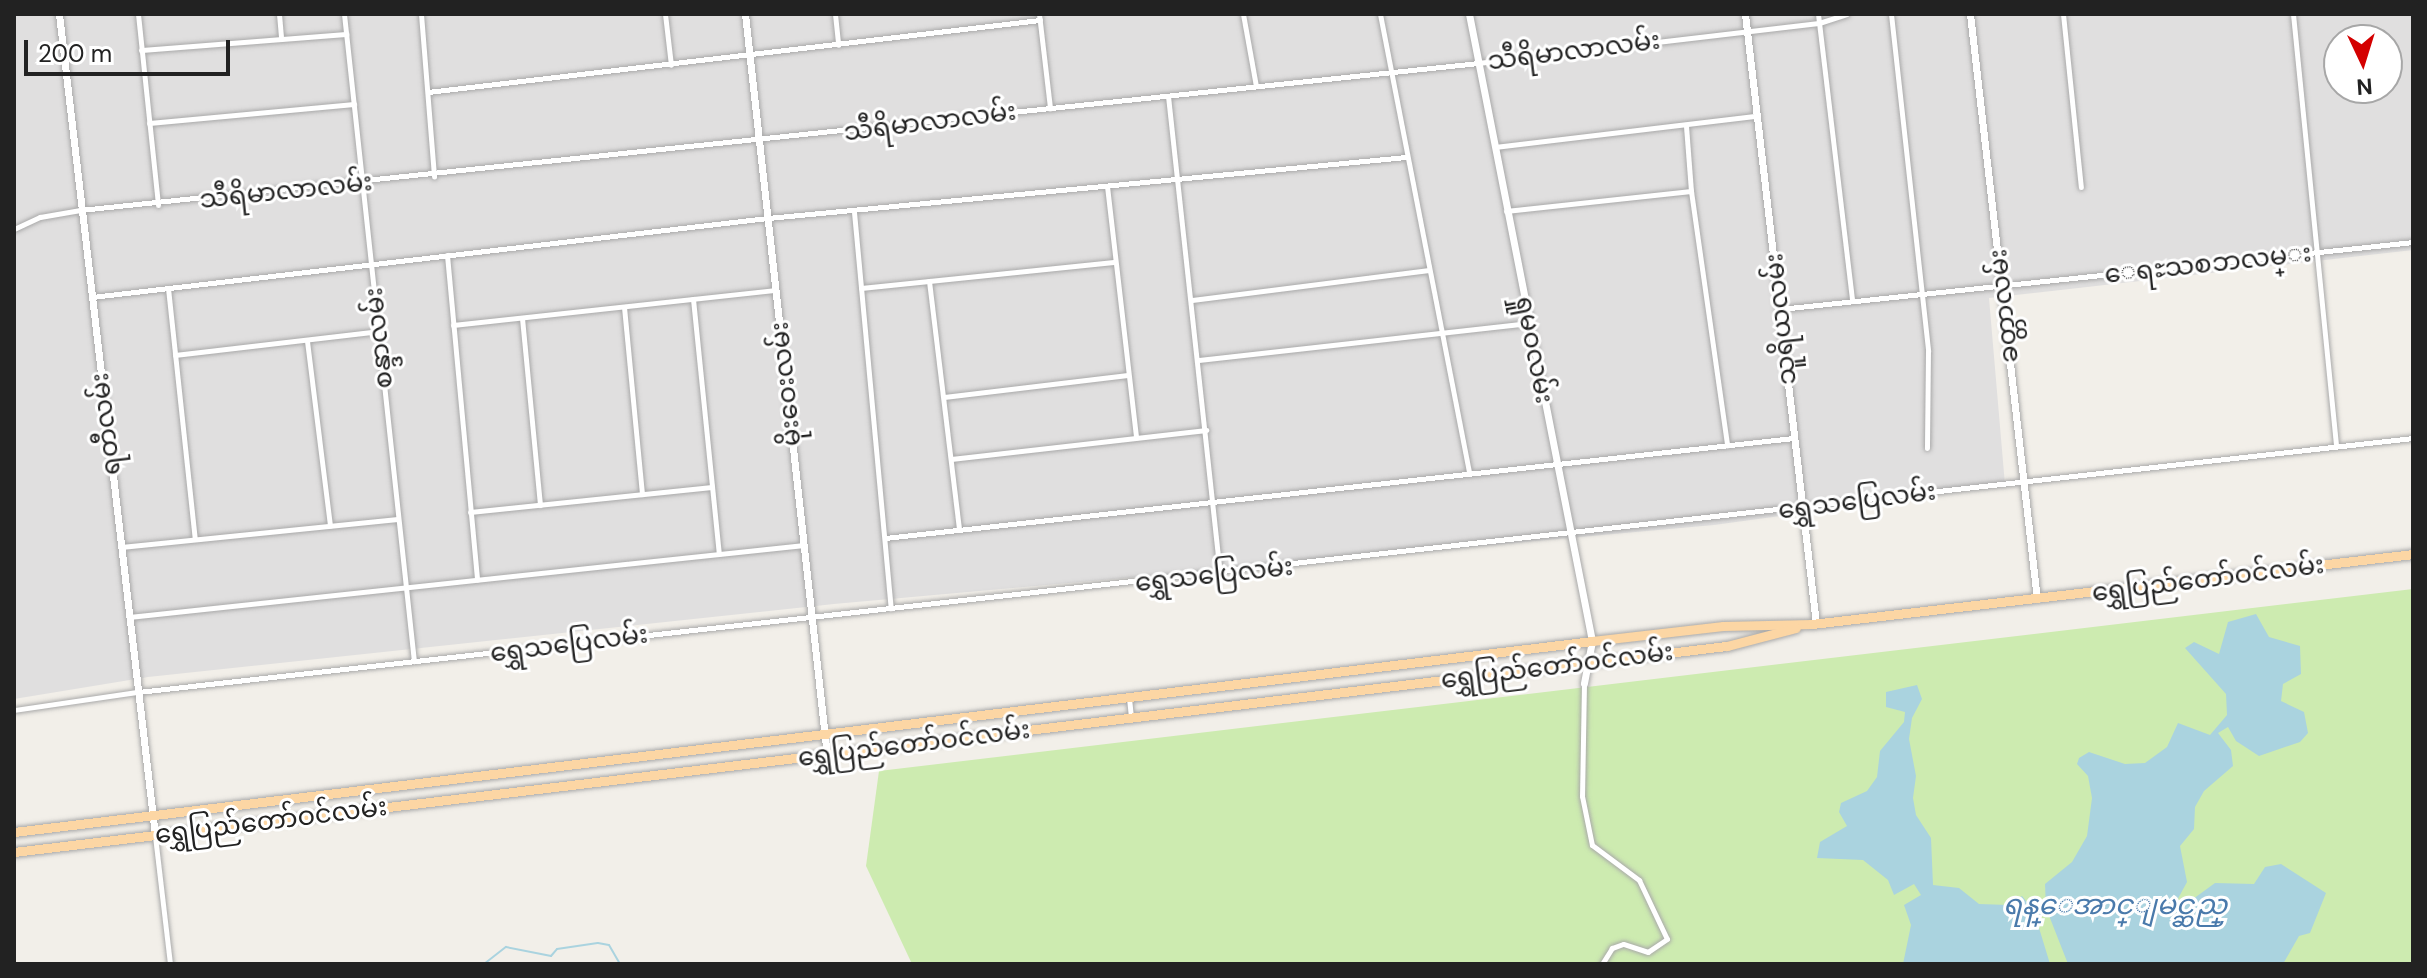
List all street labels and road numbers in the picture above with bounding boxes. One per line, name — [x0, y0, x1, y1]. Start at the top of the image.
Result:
street label: သီရိမာလာလမ်း — [1486, 25, 1662, 77]
street label: သီရိမာလာလမ်း — [842, 96, 1018, 148]
street label: သီရိမာလာလမ်း — [198, 166, 374, 216]
street label: ေရႊသစၥာလမ္း — [2103, 238, 2313, 290]
street label: ခတ္တာလမ်း — [1983, 247, 2025, 365]
street label: သူရိယလမ်း — [1759, 252, 1803, 386]
street label: စန္ဒာလမ်း — [358, 286, 400, 390]
street label: ရှုမဝလမ်း — [1508, 292, 1560, 406]
street label: မိုးဝေးလမ်း — [764, 320, 808, 448]
street label: ရတီလမ်း — [84, 371, 128, 477]
street label: ရွှေသပြေလမ်း — [1776, 476, 1938, 526]
street label: ရွှေပြည်တော်ဝင်လမ်း — [2090, 549, 2326, 609]
street label: ရွှေသပြေလမ်း — [1133, 551, 1295, 599]
street label: ရွှေသပြေလမ်း — [488, 619, 650, 669]
street label: ရွှေပြည်တော်ဝင်လမ်း — [1439, 636, 1675, 696]
street label: ရွှေပြည်တော်ဝင်လမ်း — [796, 714, 1032, 774]
street label: ရွှေပြည်တော်ဝင်လမ်း — [153, 791, 389, 851]

